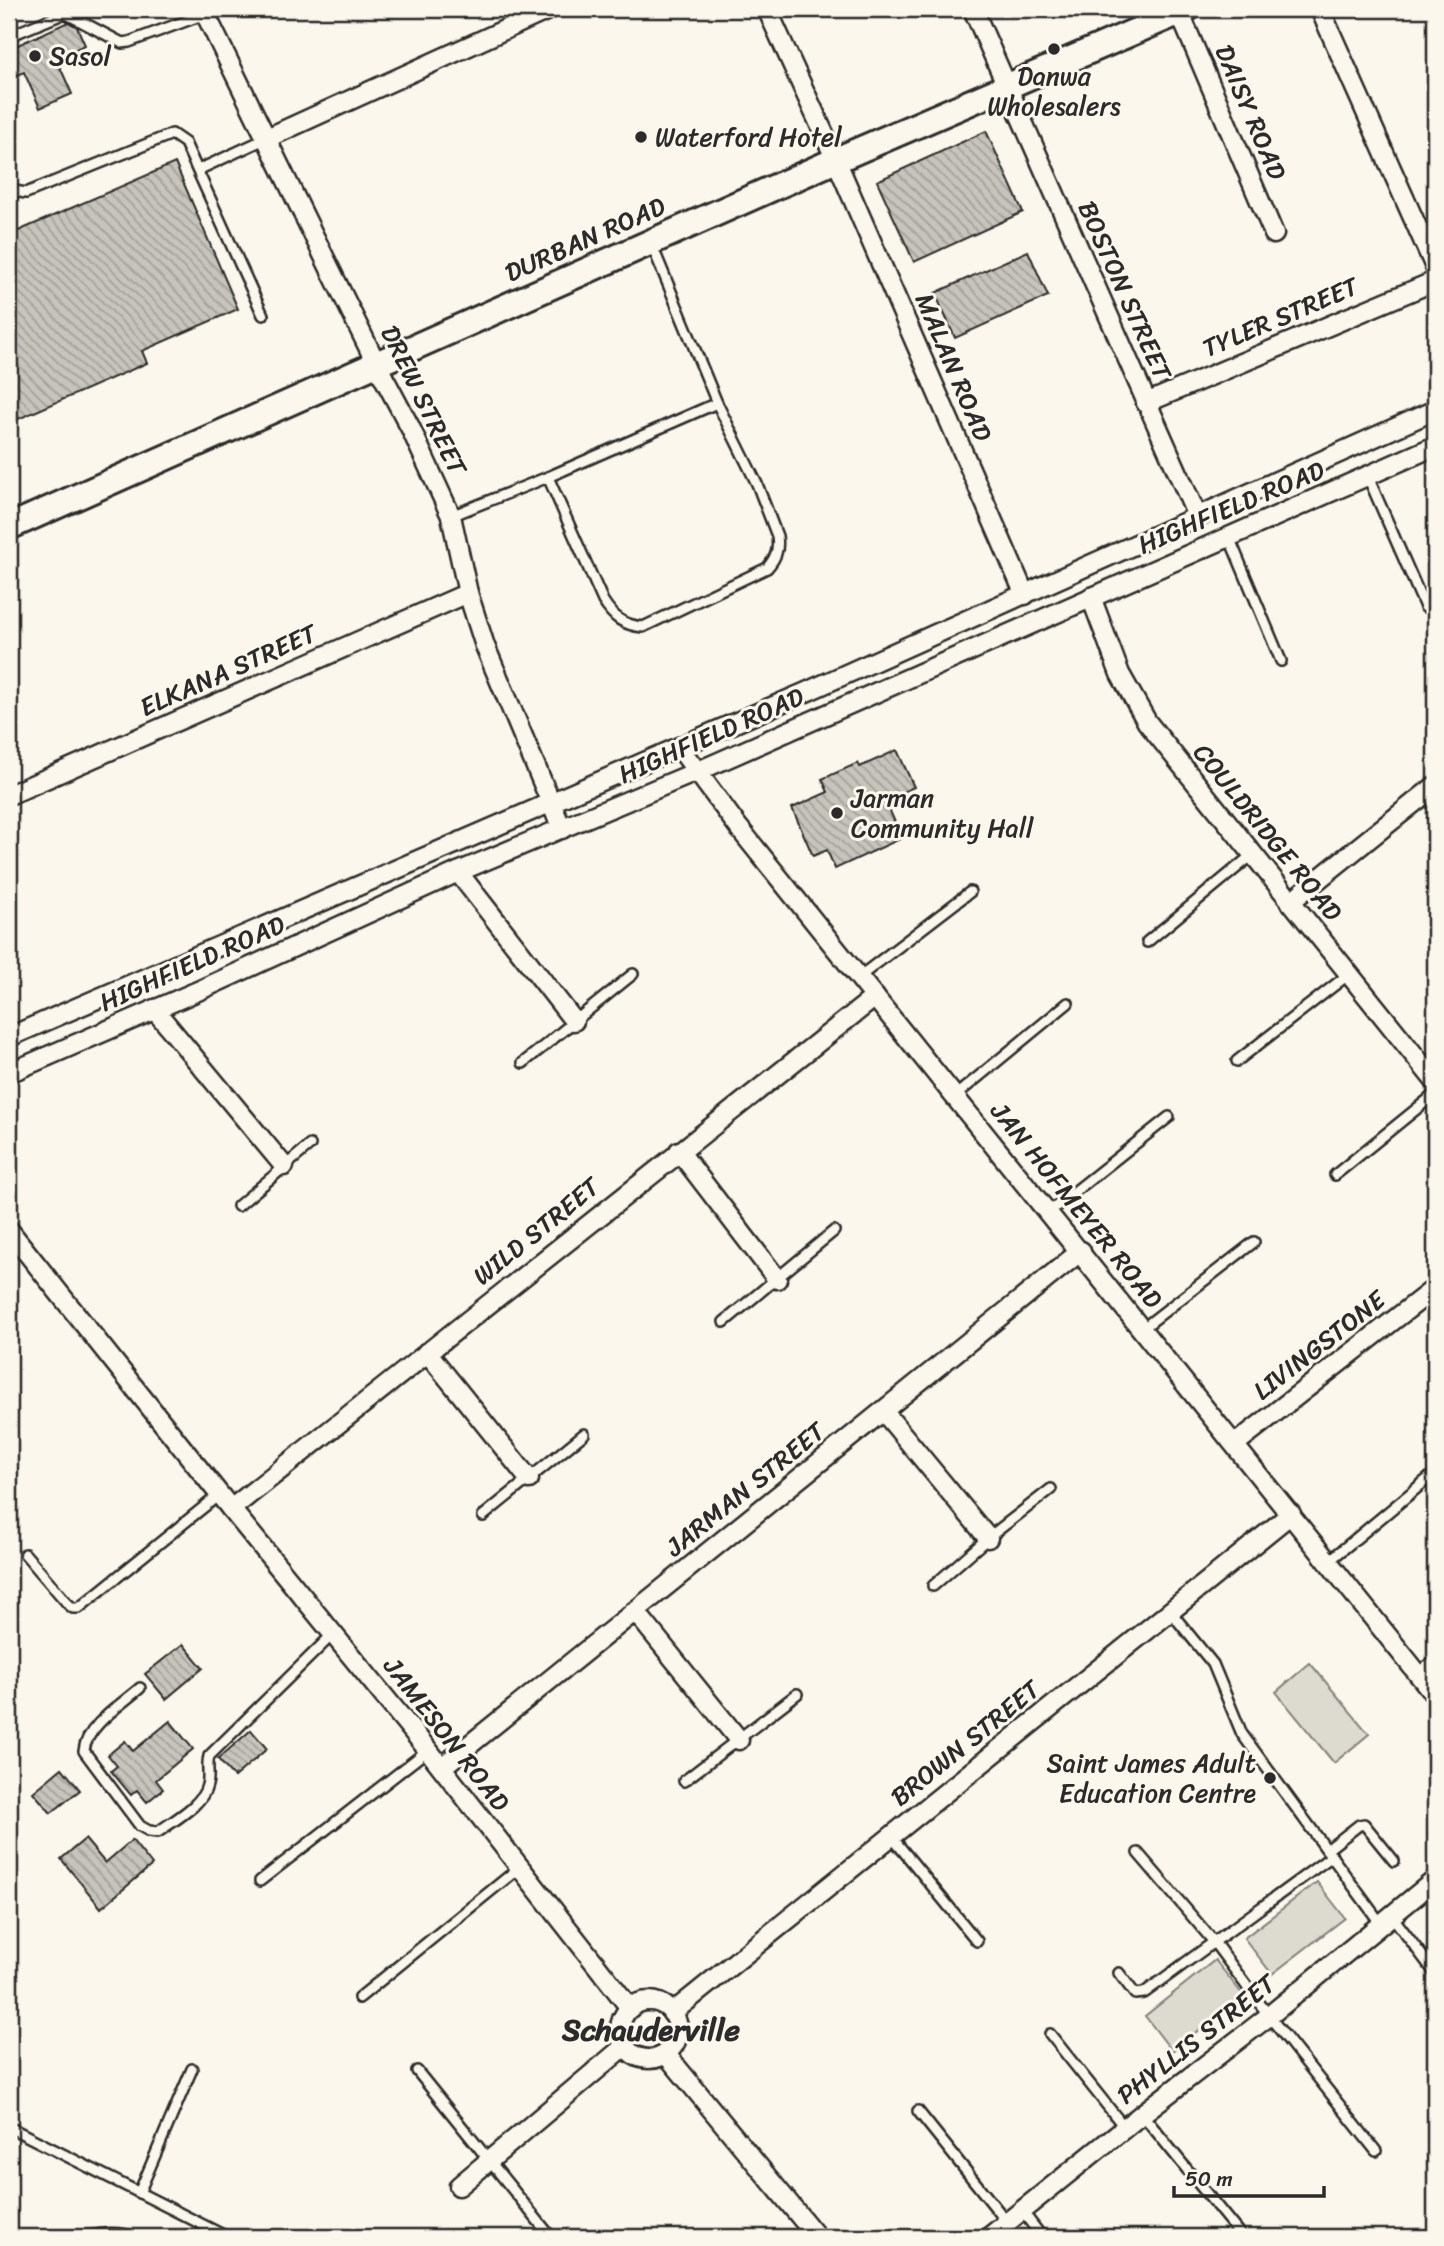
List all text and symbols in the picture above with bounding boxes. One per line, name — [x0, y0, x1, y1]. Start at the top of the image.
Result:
place label: Sasol — [49, 33, 112, 79]
street label: DAISY ROAD — [1202, 37, 1300, 187]
marker: Danwa Wholesalers — [1046, 41, 1062, 57]
marker: Sasol — [27, 48, 43, 64]
place label: Danwa Wholesalers — [987, 53, 1121, 129]
place label: Waterford Hotel — [655, 114, 842, 160]
marker: Waterford Hotel — [633, 129, 649, 145]
street label: DURBAN ROAD — [497, 183, 673, 295]
street label: BOSTON STREET — [1065, 193, 1186, 389]
street label: TYLER STREET — [1195, 263, 1367, 371]
street label: MALAN ROAD — [902, 286, 1006, 449]
street label: DREW STREET — [368, 317, 481, 484]
street label: HIGHFIELD ROAD — [1130, 447, 1332, 567]
street label: ELKANA STREET — [132, 610, 326, 730]
street label: HIGHFIELD ROAD — [611, 673, 812, 797]
street label: COULDRIDGE ROAD — [1181, 732, 1355, 932]
place label: Jarman Community Hall — [850, 775, 1034, 851]
marker: Jarman Community Hall — [829, 805, 845, 821]
street label: HIGHFIELD ROAD — [92, 901, 293, 1025]
street label: JAN HOFMEYER ROAD — [978, 1090, 1176, 1319]
street label: WILD STREET — [462, 1164, 611, 1297]
street label: LIVINGSTONE — [1242, 1277, 1397, 1412]
street label: JARMAN STREET — [654, 1408, 837, 1569]
street label: JAMESON ROAD — [371, 1646, 523, 1822]
street label: BROWN STREET — [880, 1666, 1052, 1818]
place label: Saint James Adult Education Centre — [1047, 1740, 1256, 1816]
marker: Saint James Adult Education Centre — [1262, 1770, 1278, 1786]
street label: PHYLLIS STREET — [1106, 1961, 1287, 2116]
district label: Schauderville — [561, 2003, 741, 2057]
scale bar — [1174, 2155, 1325, 2199]
text: 50 m — [1185, 2160, 1233, 2198]

